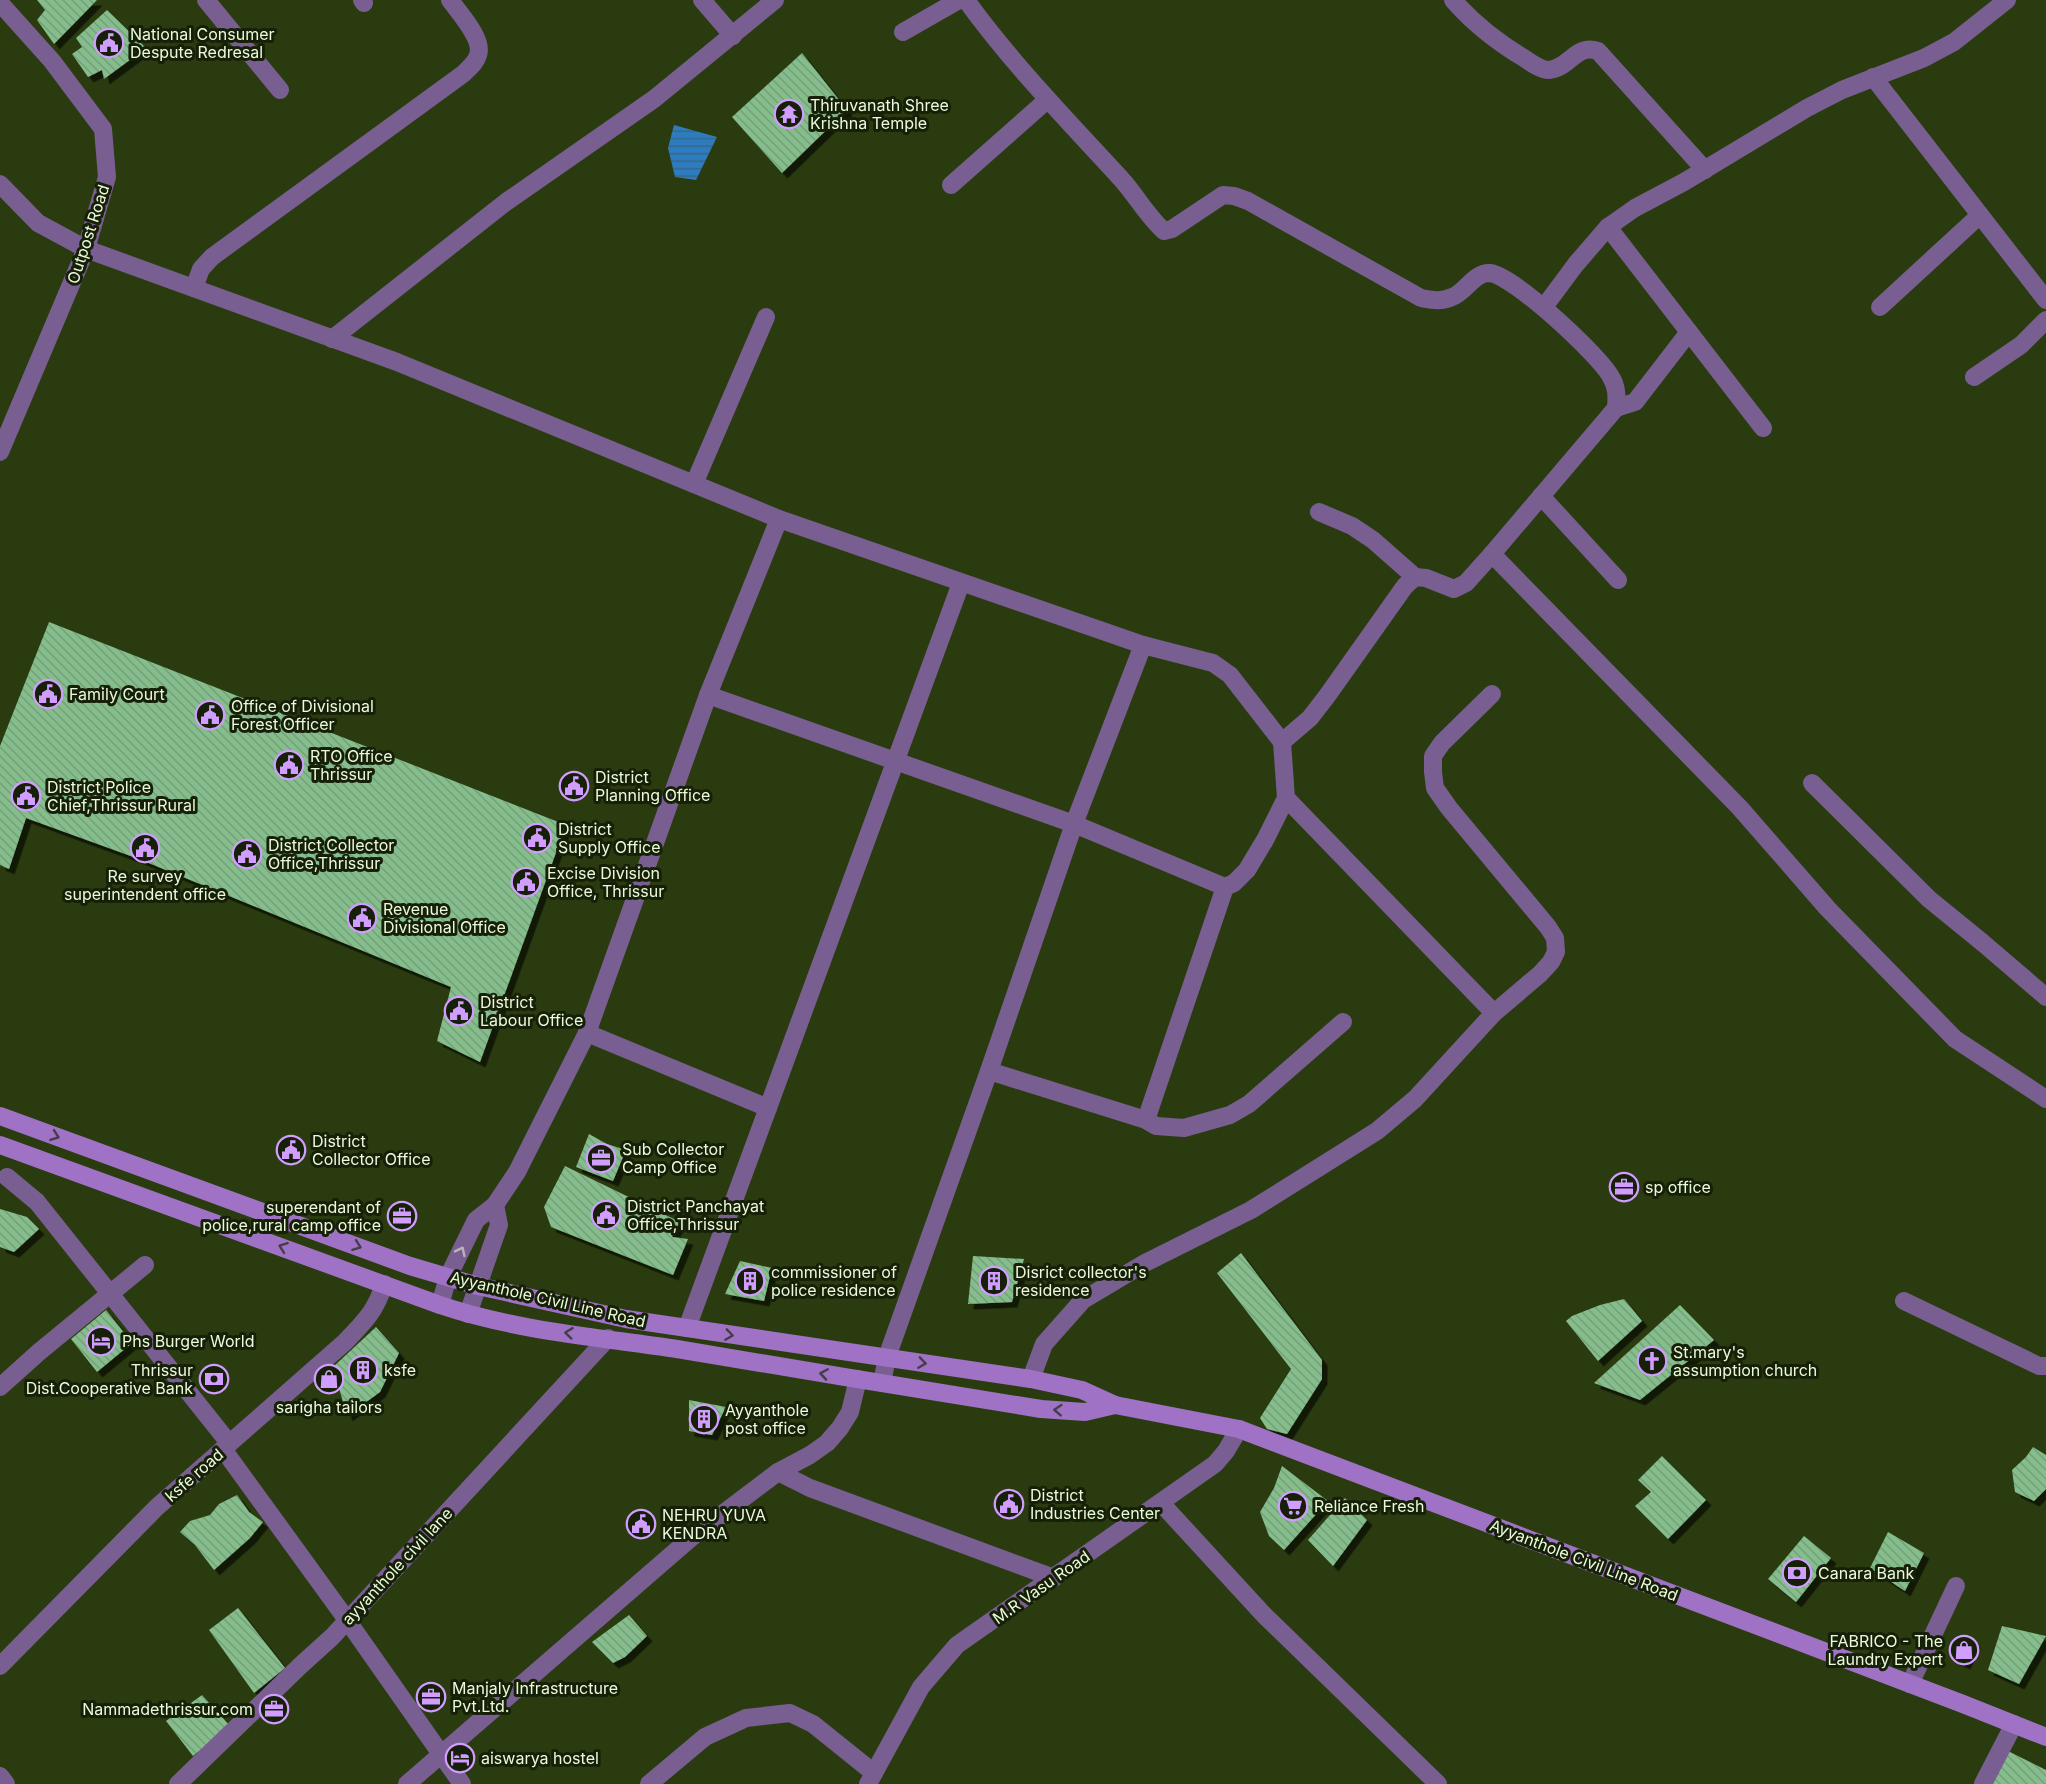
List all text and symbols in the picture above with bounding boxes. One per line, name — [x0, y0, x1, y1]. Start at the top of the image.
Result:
place label: National Consumer Despute Redresal — [130, 24, 275, 62]
public building icon: National Consumer Despute Redresal — [93, 27, 125, 59]
place label: Thiruvanath Shree Krishna Temple — [810, 95, 949, 133]
temple icon: Thiruvanath Shree Krishna Temple — [773, 98, 805, 130]
street label: Outpost Road — [63, 182, 113, 286]
public building icon: Family Court — [32, 678, 64, 710]
place label: Family Court — [69, 684, 165, 704]
place label: Office of Divisional Forest Officer — [231, 696, 374, 734]
public building icon: Office of Divisional Forest Officer — [194, 699, 226, 731]
place label: RTO Office Thrissur — [310, 746, 393, 784]
public building icon: RTO Office Thrissur — [273, 749, 305, 781]
place label: District Planning Office — [595, 767, 710, 805]
public building icon: District Planning Office — [558, 770, 590, 802]
place label: District Police Chief,Thrissur Rural — [47, 777, 196, 815]
public building icon: District Police Chief,Thrissur Rural — [10, 780, 42, 812]
place label: District Supply Office — [558, 819, 661, 857]
public building icon: District Supply Office — [521, 822, 553, 854]
public building icon: Re survey superintendent office — [129, 832, 161, 864]
place label: District Collector Office,Thrissur — [268, 835, 394, 873]
public building icon: District Collector Office,Thrissur — [231, 838, 263, 870]
place label: Excise Division Office, Thrissur — [547, 863, 664, 901]
place label: Re survey superintendent office — [64, 866, 226, 904]
public building icon: Excise Division Office, Thrissur — [510, 866, 542, 898]
place label: Revenue Divisional Office — [383, 899, 506, 937]
public building icon: Revenue Divisional Office — [346, 902, 378, 934]
place label: District Labour Office — [480, 992, 583, 1030]
public building icon: District Labour Office — [443, 995, 475, 1027]
one-way arrow — [49, 1128, 60, 1141]
place label: District Collector Office — [312, 1131, 431, 1169]
public building icon: District Collector Office — [275, 1134, 307, 1166]
place label: Sub Collector Camp Office — [622, 1139, 724, 1177]
office icon: Sub Collector Camp Office — [585, 1142, 617, 1174]
office icon: sp office — [1608, 1171, 1640, 1203]
place label: sp office — [1645, 1177, 1711, 1197]
place label: District Panchayat Office,Thrissur — [627, 1196, 764, 1234]
place label: superendant of police,rural camp office — [202, 1197, 381, 1235]
public building icon: District Panchayat Office,Thrissur — [590, 1199, 622, 1231]
office icon: superendant of police,rural camp office — [386, 1200, 418, 1232]
one-way arrow — [350, 1239, 361, 1251]
one-way arrow — [278, 1242, 289, 1254]
one-way arrow — [454, 1246, 465, 1257]
place label: commissioner of police residence — [771, 1262, 897, 1300]
place label: Disrict collector's residence — [1015, 1262, 1147, 1300]
building icon: commissioner of police residence — [734, 1265, 766, 1297]
building icon: Disrict collector's residence — [978, 1265, 1010, 1297]
street label: Ayyanthole Civil Line Road — [448, 1267, 648, 1331]
hotel icon: Phs Burger World — [85, 1325, 117, 1357]
one-way arrow — [564, 1328, 574, 1340]
one-way arrow — [725, 1328, 734, 1340]
place label: Phs Burger World — [122, 1331, 254, 1351]
place label: St.mary's assumption church — [1673, 1342, 1817, 1380]
church icon: St.mary's assumption church — [1636, 1345, 1668, 1377]
building icon: ksfe — [347, 1354, 379, 1386]
one-way arrow — [918, 1356, 927, 1368]
place label: Thrissur Dist.Cooperative Bank — [26, 1360, 193, 1398]
place label: ksfe — [384, 1360, 416, 1380]
bank icon: Thrissur Dist.Cooperative Bank — [198, 1363, 230, 1395]
shop icon: sarigha tailors — [313, 1363, 345, 1395]
one-way arrow — [819, 1368, 829, 1381]
place label: sarigha tailors — [276, 1397, 382, 1417]
place label: Ayyanthole post office — [725, 1400, 809, 1438]
building icon: Ayyanthole post office — [688, 1403, 720, 1435]
one-way arrow — [1053, 1404, 1062, 1417]
street label: ksfe road — [161, 1444, 227, 1506]
place label: District Industries Center — [1030, 1485, 1160, 1523]
public building icon: District Industries Center — [993, 1488, 1025, 1520]
supermarket icon: Reliance Fresh — [1277, 1490, 1309, 1522]
place label: Reliance Fresh — [1314, 1496, 1425, 1516]
street label: ayyanthole civil lane — [338, 1503, 456, 1629]
place label: NEHRU YUVA KENDRA — [662, 1505, 766, 1543]
public building icon: NEHRU YUVA KENDRA — [625, 1508, 657, 1540]
street label: Ayyanthole Civil Line Road — [1487, 1515, 1681, 1605]
street label: M.R Vasu Road — [989, 1546, 1093, 1628]
bank icon: Canara Bank — [1781, 1557, 1813, 1589]
place label: Canara Bank — [1818, 1563, 1915, 1583]
place label: FABRICO - The Laundry Expert — [1828, 1631, 1943, 1669]
shop icon: FABRICO - The Laundry Expert — [1948, 1634, 1980, 1666]
place label: Manjaly Infrastructure Pvt.Ltd. — [452, 1678, 618, 1716]
office icon: Manjaly Infrastructure Pvt.Ltd. — [415, 1681, 447, 1713]
office icon: Nammadethrissur.com — [258, 1693, 290, 1725]
place label: Nammadethrissur.com — [82, 1699, 253, 1719]
hotel icon: aiswarya hostel — [444, 1742, 476, 1774]
place label: aiswarya hostel — [481, 1748, 599, 1768]

